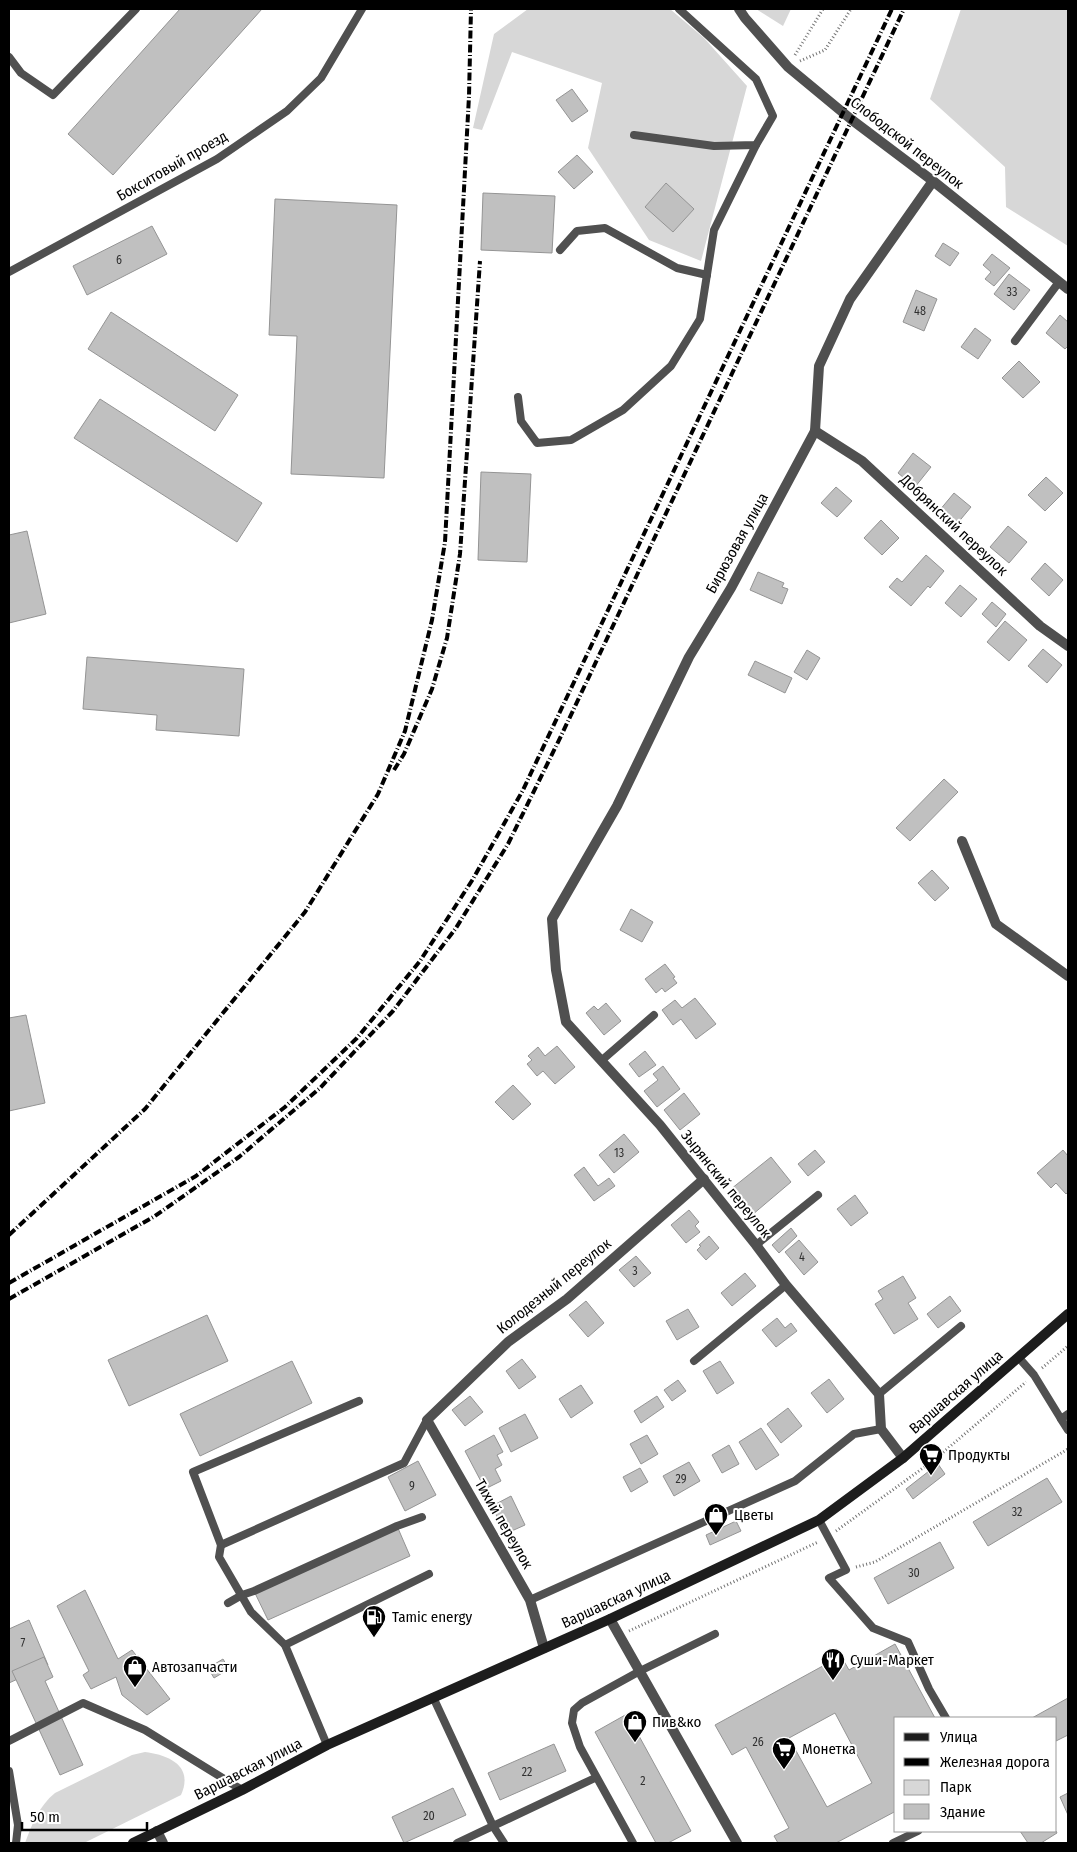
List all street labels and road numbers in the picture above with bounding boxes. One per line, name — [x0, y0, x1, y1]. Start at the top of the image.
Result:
street label: Слободской переулок — [847, 93, 967, 193]
street label: Бокситовый проезд — [113, 127, 231, 205]
street label: Добрянский переулок — [896, 470, 1011, 579]
street label: Бирюзовая улица — [702, 490, 772, 596]
street label: Зырянский переулок — [677, 1127, 775, 1241]
street label: Колодезный переулок — [493, 1234, 615, 1338]
street label: Варшавская улица — [905, 1346, 1007, 1438]
street label: Тихий переулок — [471, 1476, 537, 1572]
street label: Варшавская улица — [559, 1566, 673, 1632]
street label: Варшавская улица — [191, 1734, 305, 1804]

